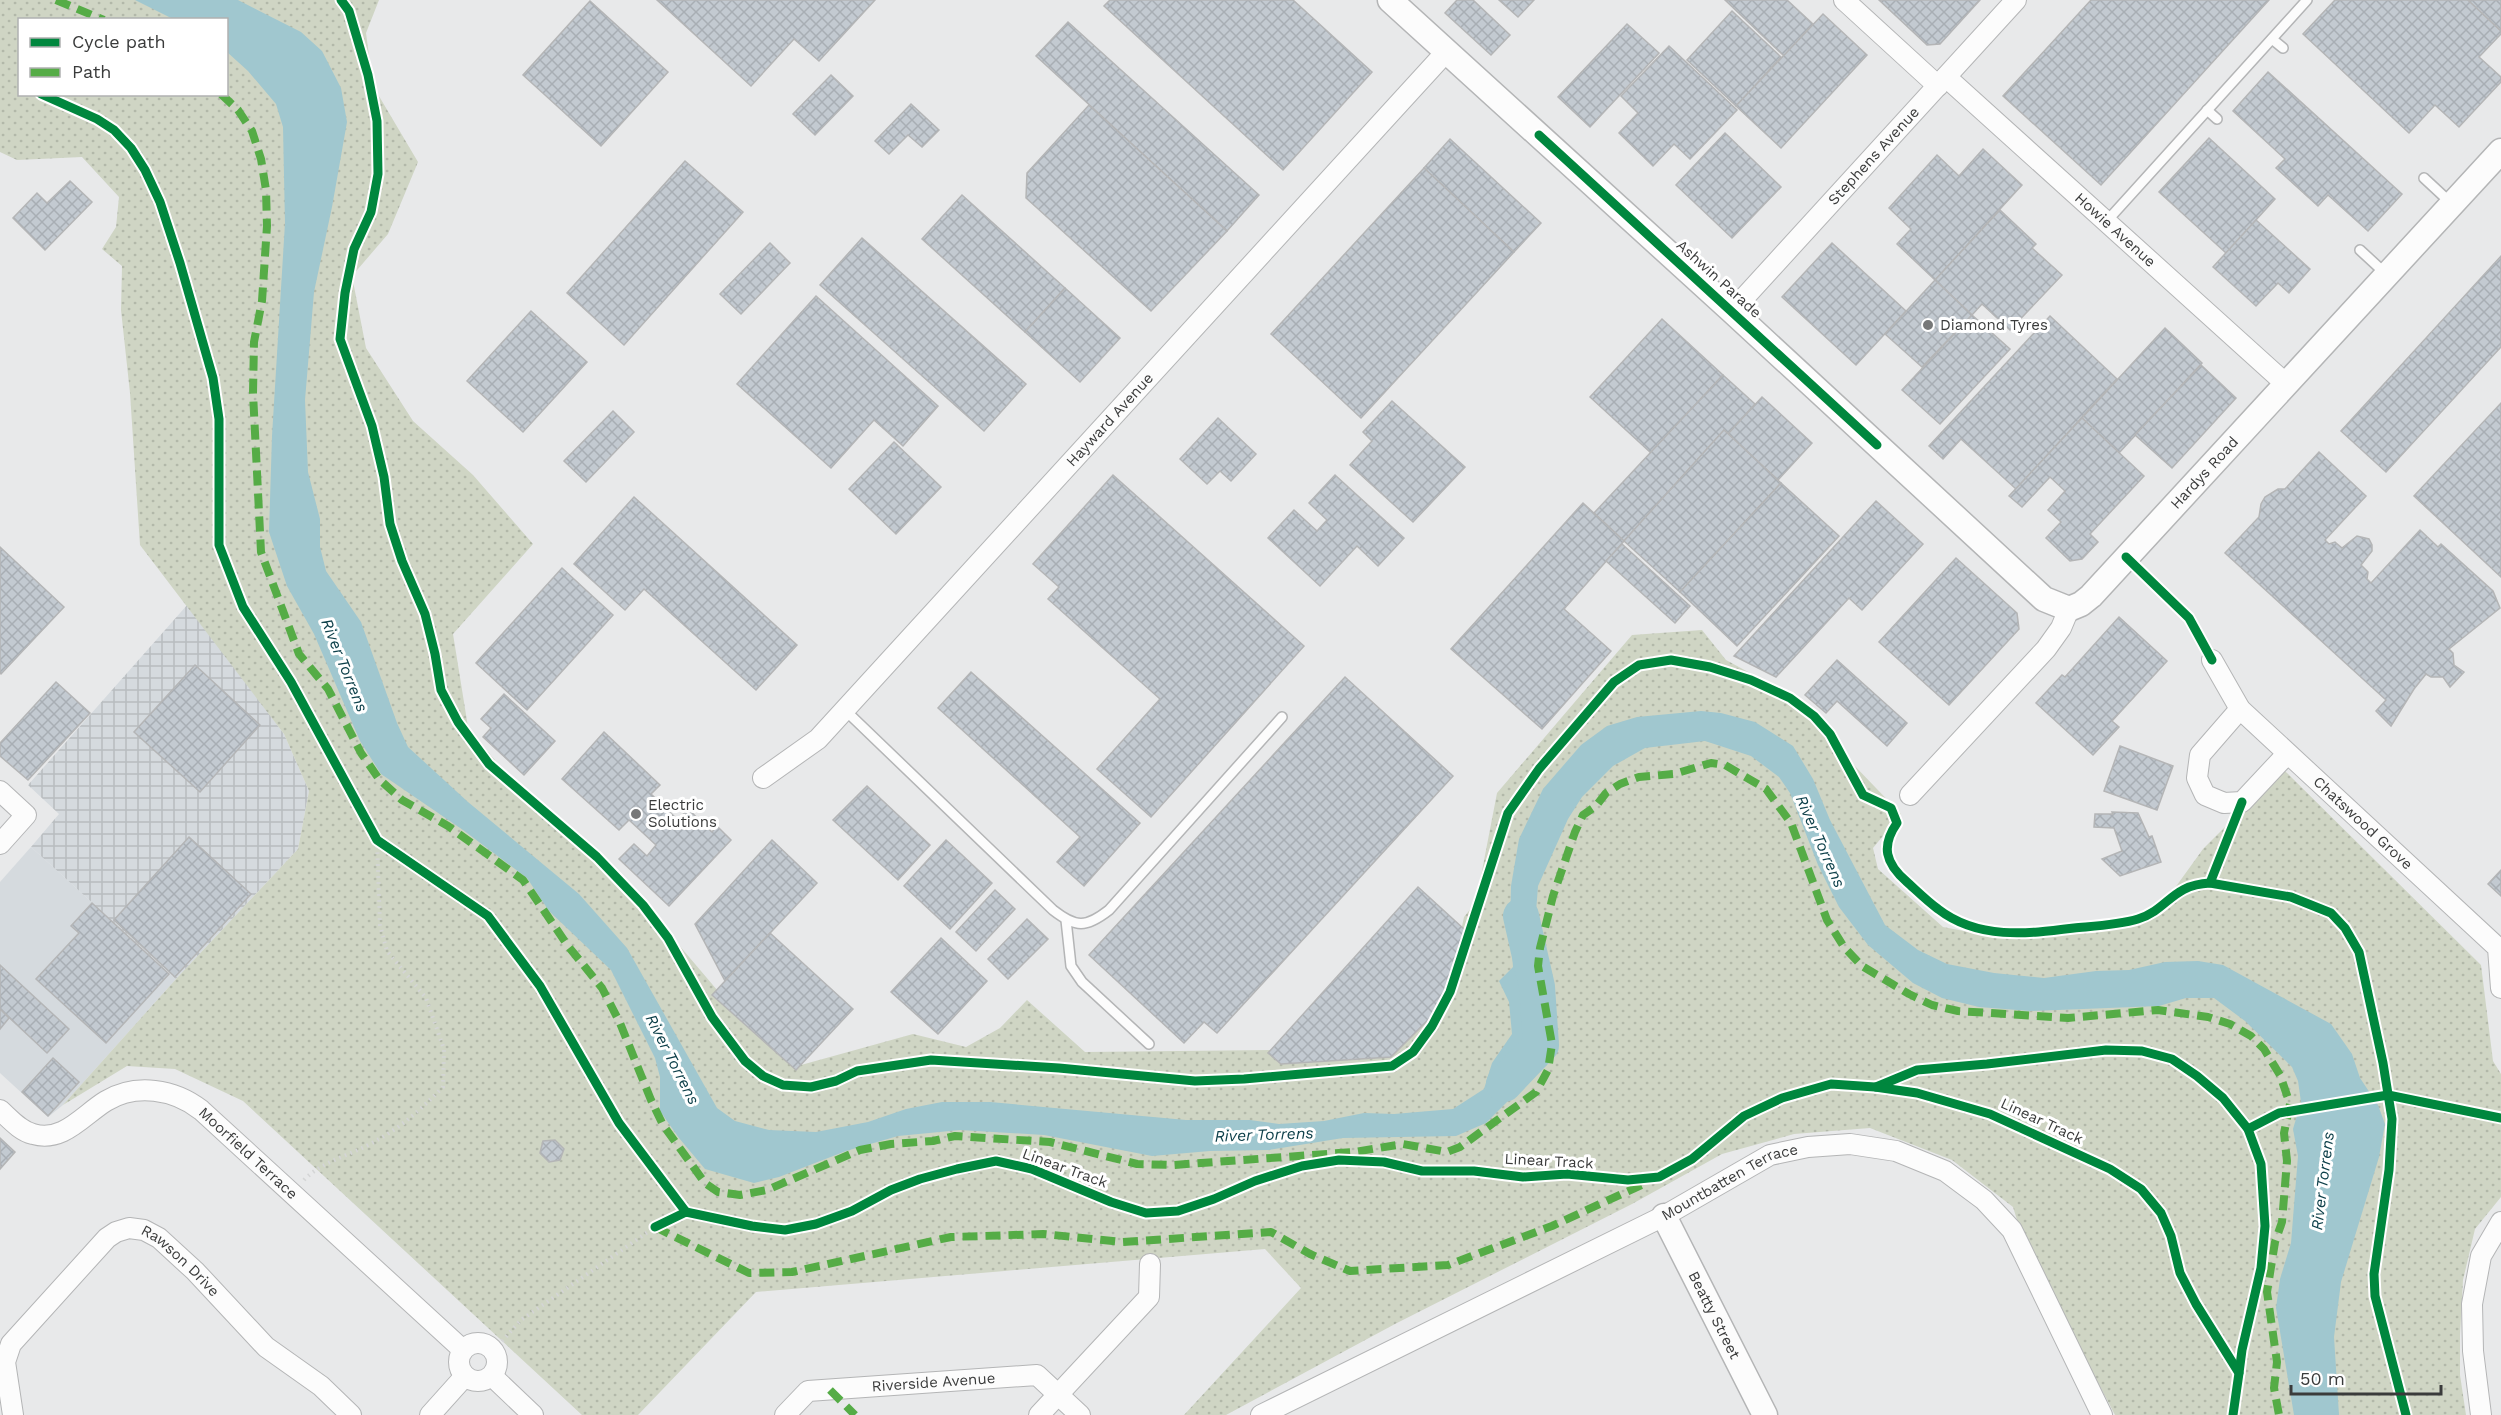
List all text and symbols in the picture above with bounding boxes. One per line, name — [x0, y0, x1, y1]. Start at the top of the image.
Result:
legend — [18, 18, 228, 96]
text: Cycle path — [72, 31, 166, 52]
text: Path — [72, 61, 112, 82]
street label: Stephens Avenue — [1824, 103, 1923, 209]
street label: Howie Avenue — [2071, 189, 2159, 271]
street label: Ashwin Parade — [1673, 236, 1765, 322]
place label: Diamond Tyres — [1940, 316, 2048, 334]
marker: Diamond Tyres — [1921, 318, 1935, 332]
street label: Hayward Avenue — [1063, 369, 1157, 470]
street label: Hardys Road — [2167, 433, 2242, 513]
water label: River Torrens — [317, 616, 372, 715]
street label: Chatswood Grove — [2310, 773, 2416, 873]
water label: River Torrens — [1792, 792, 1849, 890]
place label: Electric Solutions — [648, 796, 717, 831]
marker: Electric Solutions — [629, 807, 643, 821]
water label: River Torrens — [642, 1011, 703, 1108]
street label: Linear Track — [1998, 1094, 2087, 1148]
street label: Moorfield Terrace — [195, 1103, 301, 1203]
water label: River Torrens — [1214, 1123, 1314, 1146]
water label: River Torrens — [2307, 1131, 2338, 1231]
street label: Mountbatten Terrace — [1658, 1140, 1800, 1225]
street label: Linear Track — [1020, 1144, 1110, 1192]
street label: Linear Track — [1504, 1150, 1595, 1172]
street label: Rawson Drive — [138, 1221, 223, 1300]
street label: Beatty Street — [1684, 1268, 1744, 1362]
scale bar — [2291, 1358, 2441, 1396]
text: 50 m — [2300, 1368, 2345, 1389]
street label: Riverside Avenue — [871, 1369, 996, 1396]

